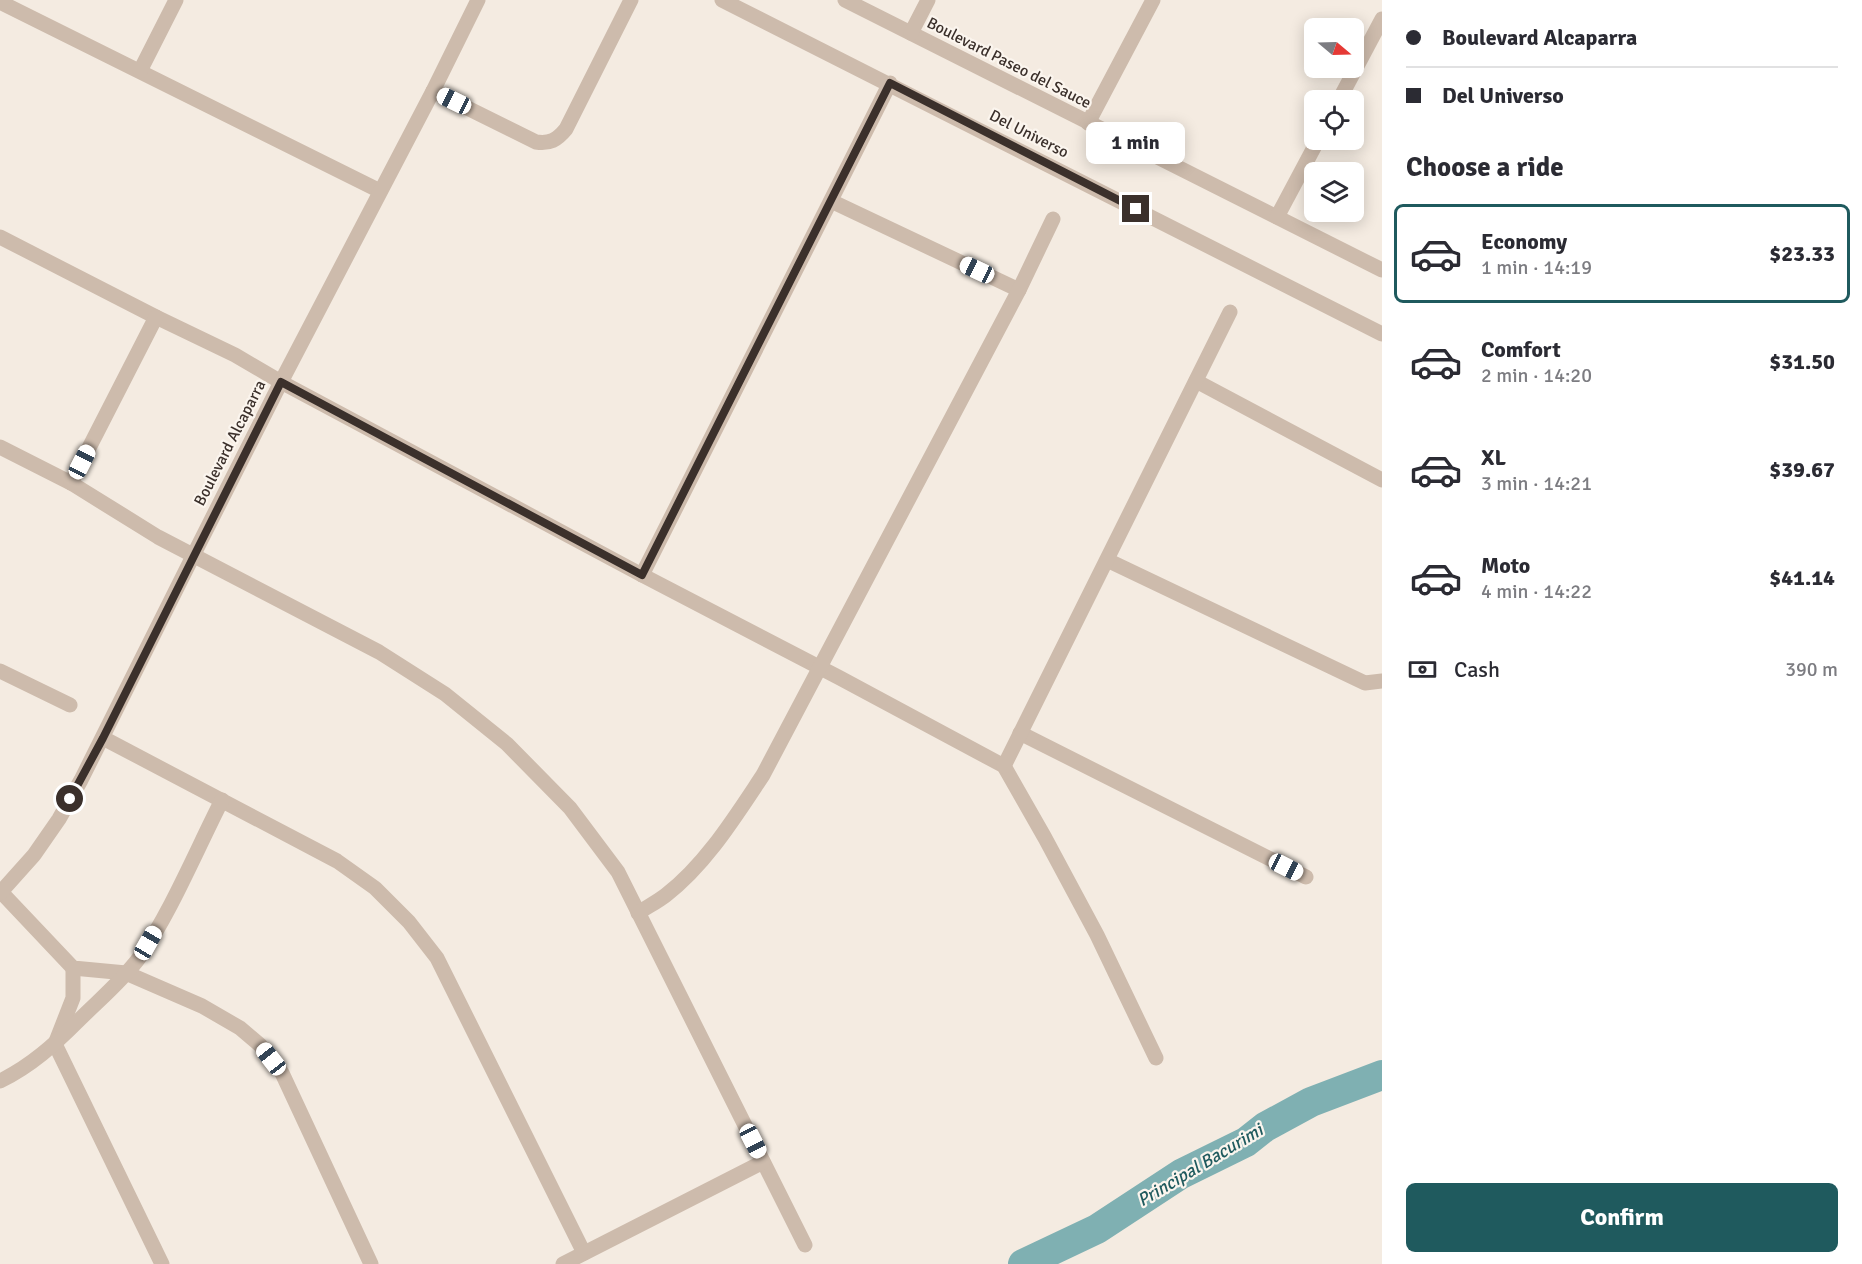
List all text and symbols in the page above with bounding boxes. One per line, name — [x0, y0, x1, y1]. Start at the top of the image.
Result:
street label: Boulevard Paseo del Sauce — [923, 13, 1095, 113]
north arrow — [1304, 18, 1364, 78]
map controls — [1304, 18, 1364, 222]
text: Boulevard Alcaparra — [1442, 24, 1637, 51]
text: Del Universo — [1442, 82, 1564, 109]
car — [434, 85, 474, 117]
button: locate — [1304, 90, 1364, 150]
street label: Del Universo — [986, 105, 1072, 163]
callout: 1 min — [1086, 122, 1186, 164]
text: 1 min — [1111, 130, 1160, 155]
text: Choose a ride — [1406, 151, 1564, 184]
button: layers — [1304, 162, 1364, 222]
route end — [1122, 195, 1149, 222]
icon: car — [1409, 227, 1463, 281]
text: Economy — [1481, 228, 1567, 255]
text: $23.33 — [1769, 240, 1835, 267]
car — [957, 254, 997, 286]
text: 1 min · 14:19 — [1481, 255, 1592, 280]
icon: car — [1409, 335, 1463, 389]
text: Comfort — [1481, 336, 1561, 363]
text: $31.50 — [1769, 348, 1835, 375]
text: 2 min · 14:20 — [1481, 363, 1592, 388]
street label: Boulevard Alcaparra — [190, 377, 270, 509]
car — [66, 442, 98, 482]
icon: car — [1409, 443, 1463, 497]
text: XL — [1481, 444, 1506, 471]
text: $39.67 — [1769, 456, 1835, 483]
text: 3 min · 14:21 — [1481, 471, 1592, 496]
icon: car — [1409, 551, 1463, 605]
text: Moto — [1481, 552, 1530, 579]
text: $41.14 — [1769, 564, 1835, 591]
text: 4 min · 14:22 — [1481, 579, 1592, 604]
icon: cash — [1406, 653, 1439, 686]
text: Cash — [1454, 656, 1500, 683]
text: 390 m — [1785, 657, 1838, 682]
route start — [56, 785, 83, 812]
car — [1266, 851, 1306, 883]
car — [131, 923, 165, 963]
car — [253, 1039, 289, 1079]
water label: Principal Bacurimi — [1133, 1118, 1268, 1211]
car — [737, 1121, 769, 1161]
button: Confirm — [1406, 1183, 1838, 1252]

